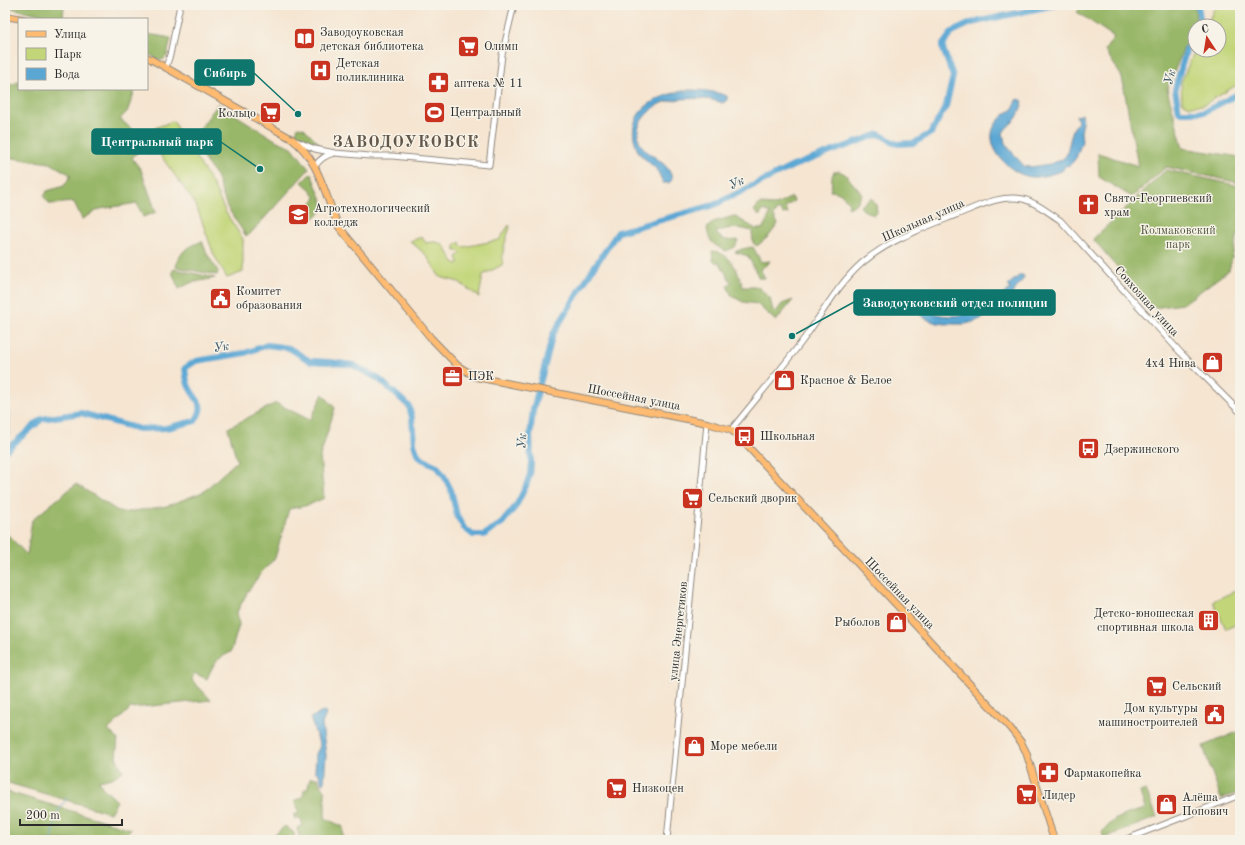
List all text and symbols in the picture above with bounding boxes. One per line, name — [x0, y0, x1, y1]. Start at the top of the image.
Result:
legend — [18, 18, 148, 90]
north arrow — [1187, 18, 1227, 58]
text: С — [1201, 24, 1210, 36]
library icon: Заводоуковская детская библиотека — [292, 26, 318, 52]
place label: Заводоуковская детская библиотека — [320, 27, 424, 53]
text: Улица — [54, 29, 87, 41]
supermarket icon: Олимп — [456, 33, 482, 59]
place label: Олимп — [484, 41, 518, 53]
text: Парк — [54, 49, 82, 61]
hospital icon: Детская поликлиника — [308, 57, 334, 83]
place label: Детская поликлиника — [336, 58, 405, 84]
callout: Сибирь — [195, 60, 254, 85]
text: Сибирь — [203, 67, 247, 80]
water label: Ук — [1162, 68, 1179, 87]
text: Вода — [54, 69, 80, 81]
pharmacy icon: аптека № 11 — [425, 70, 451, 96]
place label: аптека № 11 — [454, 78, 523, 90]
sports icon: Центральный — [422, 99, 448, 125]
supermarket icon: Кольцо — [258, 100, 284, 126]
place label: Центральный — [450, 107, 521, 119]
place label: Кольцо — [218, 108, 256, 120]
callout: Центральный парк — [92, 129, 221, 154]
district label: ЗАВОДОУКОВСК — [332, 135, 480, 151]
text: Центральный парк — [101, 136, 213, 149]
water label: Ук — [727, 174, 747, 193]
church icon: Свято-Георгиевский храм — [1076, 192, 1102, 218]
place label: Свято-Георгиевский храм — [1104, 193, 1212, 219]
street label: Школьная улица — [880, 197, 967, 245]
school or university icon: Агротехнологический колледж — [286, 202, 312, 228]
place label: Агротехнологический колледж — [314, 203, 430, 229]
park label: Колмаковский парк — [1140, 225, 1216, 251]
street label: Совхозная улица — [1112, 264, 1181, 339]
public building icon: Комитет образования — [208, 285, 234, 311]
place label: Комитет образования — [236, 286, 302, 312]
callout: Заводоуковский отдел полиции — [854, 290, 1055, 315]
text: Заводоуковский отдел полиции — [862, 297, 1048, 310]
water label: Ук — [212, 340, 230, 355]
shop icon: 4x4 Нива — [1199, 350, 1225, 376]
place label: 4x4 Нива — [1145, 358, 1196, 370]
office icon: ПЭК — [439, 363, 465, 389]
shop icon: Красное & Белое — [771, 367, 797, 393]
place label: ПЭК — [468, 371, 494, 383]
place label: Красное & Белое — [800, 375, 892, 387]
street label: Шоссейная улица — [586, 383, 681, 413]
bus stop icon: Школьная — [731, 423, 757, 449]
place label: Школьная — [760, 431, 815, 443]
water label: Ук — [516, 433, 529, 449]
bus stop icon: Дзержинского — [1076, 436, 1102, 462]
place label: Дзержинского — [1104, 444, 1179, 456]
supermarket icon: Сельский дворик — [679, 485, 705, 511]
place label: Сельский дворик — [708, 493, 797, 505]
street label: Шоссейная улица — [862, 556, 936, 632]
street label: улица Энергетиков — [668, 581, 690, 681]
building icon: Детско-юношеская спортивная школа — [1196, 607, 1222, 633]
place label: Детско-юношеская спортивная школа — [1094, 608, 1194, 634]
shop icon: Рыболов — [883, 609, 909, 635]
place label: Рыболов — [834, 617, 880, 629]
supermarket icon: Сельский — [1144, 673, 1170, 699]
place label: Сельский — [1172, 681, 1221, 693]
public building icon: Дом культуры машиностроителей — [1201, 702, 1227, 728]
place label: Дом культуры машиностроителей — [1098, 703, 1198, 729]
shop icon: Море мебели — [681, 733, 707, 759]
place label: Море мебели — [710, 741, 778, 753]
pharmacy icon: Фармакопейка — [1035, 760, 1061, 786]
place label: Фармакопейка — [1064, 768, 1142, 780]
supermarket icon: Низкоцен — [604, 775, 630, 801]
supermarket icon: Лидер — [1014, 782, 1040, 808]
place label: Низкоцен — [632, 783, 684, 795]
place label: Лидер — [1042, 790, 1075, 802]
shop icon: Алёша Попович — [1154, 791, 1180, 817]
place label: Алёша Попович — [1182, 792, 1228, 818]
scale bar — [20, 801, 122, 827]
text: 200 m — [26, 810, 60, 822]

